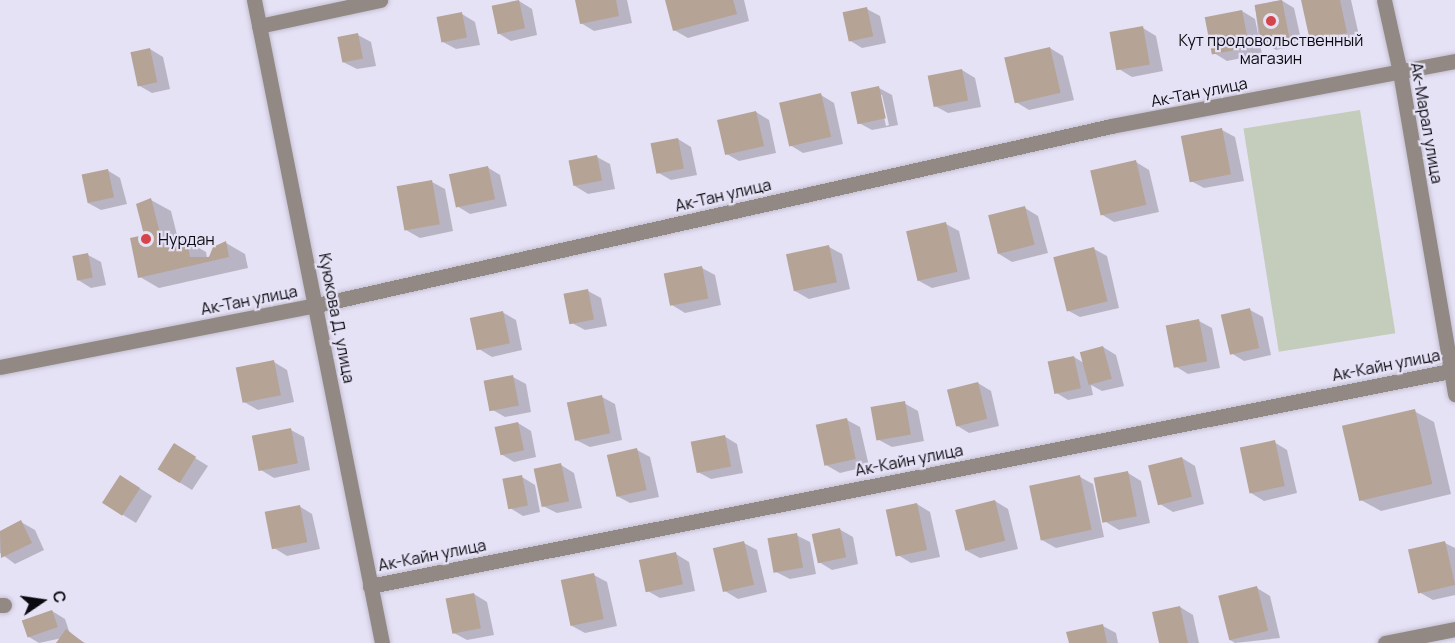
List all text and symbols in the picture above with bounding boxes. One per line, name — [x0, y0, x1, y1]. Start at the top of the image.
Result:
marker: Кут продовольственный магазин — [1264, 14, 1278, 28]
place label: Кут продовольственный магазин — [1179, 30, 1363, 68]
street label: Ак-Марал улица — [1407, 61, 1447, 185]
street label: Ак-Тан улица — [1149, 73, 1249, 111]
street label: Ак-Тан улица — [673, 175, 773, 215]
place label: Нурдан — [158, 229, 215, 249]
marker: Нурдан — [139, 232, 153, 246]
street label: Куюкова Д. улица — [315, 251, 359, 385]
street label: Ак-Тан улица — [199, 281, 299, 319]
street label: Ак-Кайн улица — [1330, 345, 1442, 385]
street label: Ак-Кайн улица — [853, 440, 965, 480]
street label: Ак-Кайн улица — [376, 535, 488, 575]
north arrow — [12, 571, 72, 631]
text: С — [47, 589, 72, 605]

